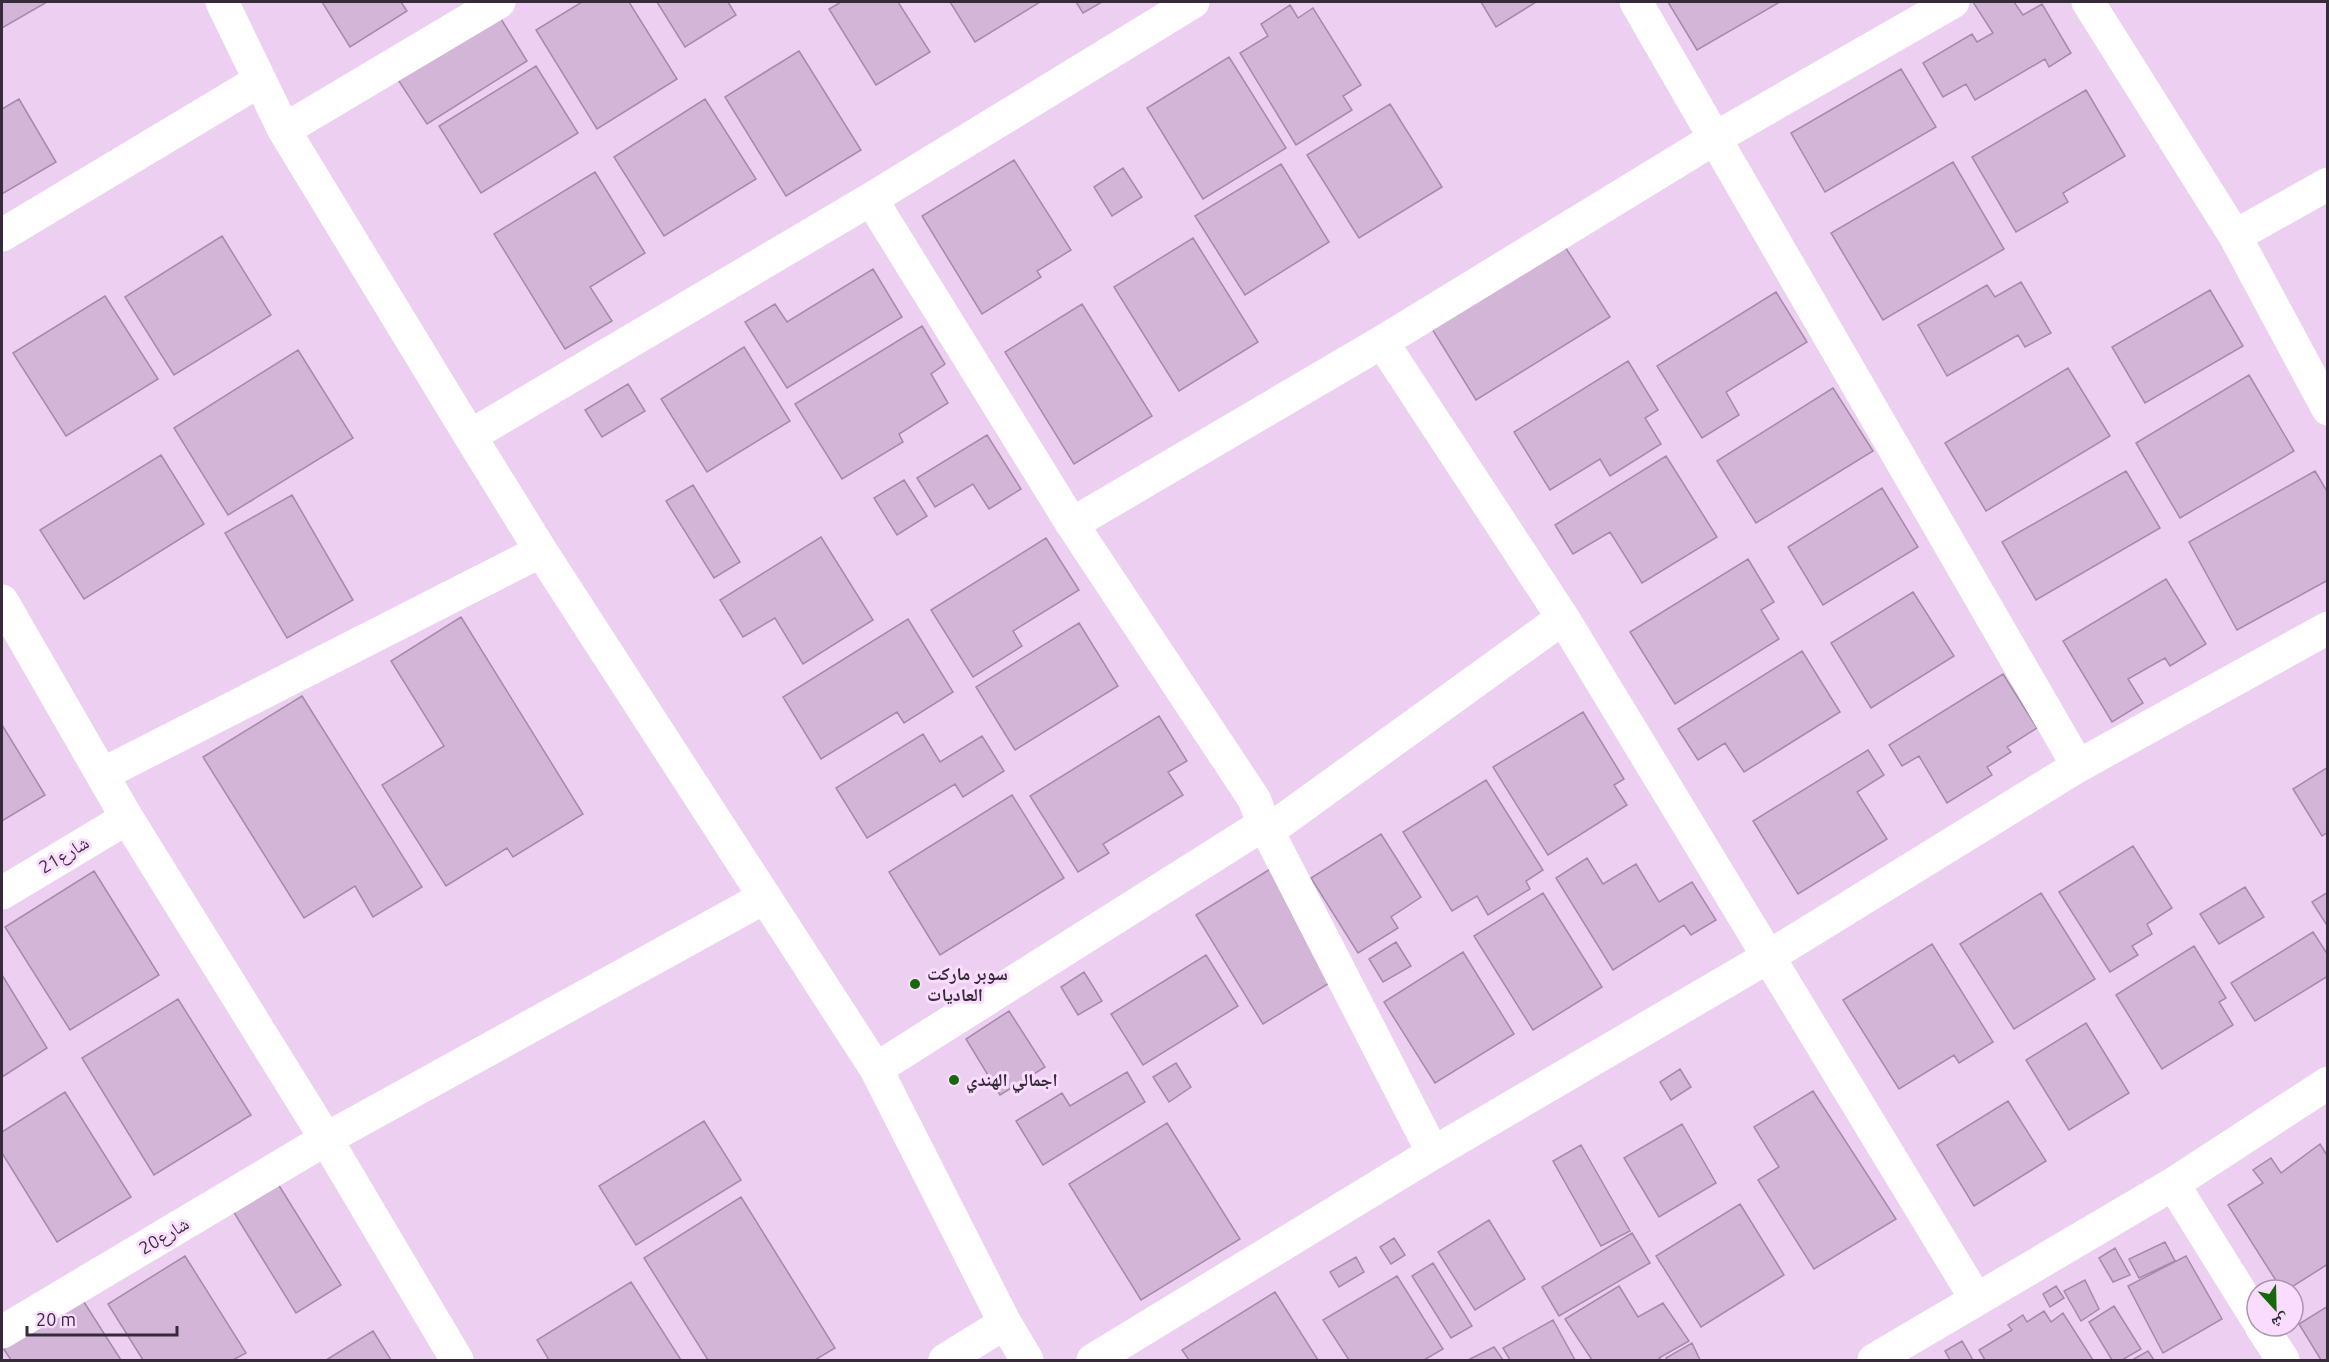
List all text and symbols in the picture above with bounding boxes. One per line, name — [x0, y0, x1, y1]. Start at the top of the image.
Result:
street label: شارع21 — [35, 832, 93, 878]
place label: سوبر ماركت العاديات — [927, 963, 1008, 1005]
marker: سوبر ماركت العاديات — [908, 977, 922, 991]
place label: اجمالي الهندي — [966, 1069, 1058, 1094]
marker: اجمالي الهندي — [947, 1073, 961, 1087]
street label: شارع20 — [135, 1213, 193, 1259]
north arrow — [2245, 1278, 2305, 1338]
scale bar — [27, 1299, 177, 1337]
text: 20 m — [36, 1309, 76, 1329]
text: ش — [2269, 1309, 2292, 1333]

